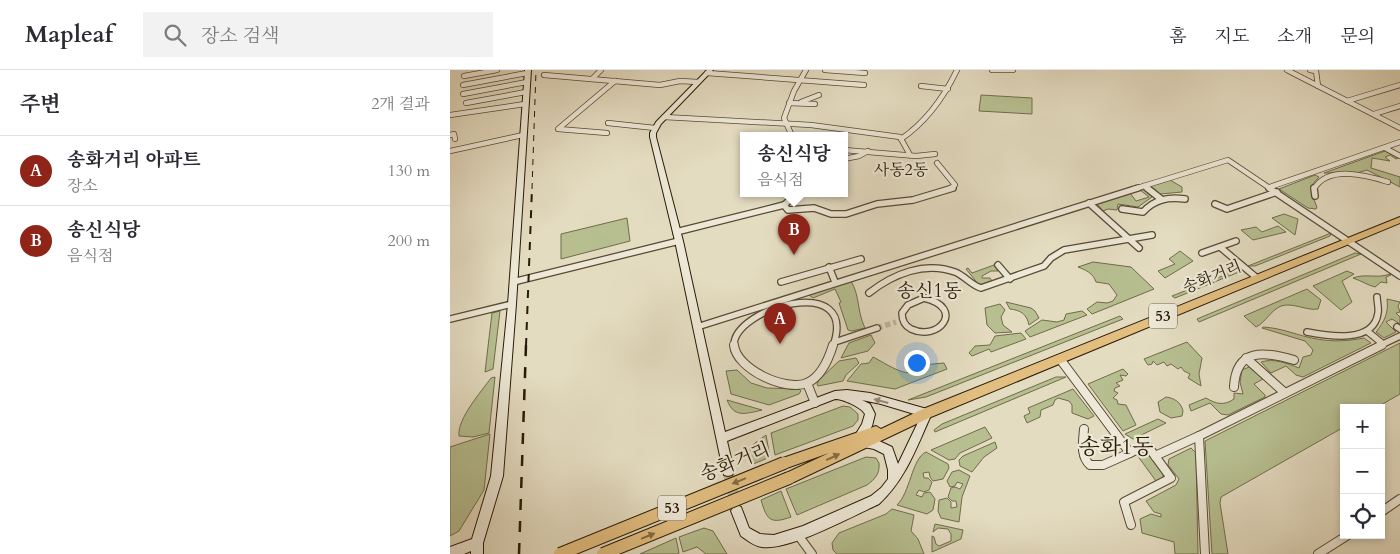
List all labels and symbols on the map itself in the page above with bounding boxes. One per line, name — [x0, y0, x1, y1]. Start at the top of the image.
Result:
district label: 사동2동 — [874, 159, 929, 181]
pin: B — [778, 214, 810, 255]
street label: 송화거리 — [1179, 255, 1245, 299]
district label: 송신1동 — [897, 278, 962, 304]
pin: A — [764, 303, 796, 344]
road number: 53 — [1149, 304, 1177, 328]
your location — [904, 350, 930, 376]
one-way arrow — [874, 396, 889, 404]
district label: 송화1동 — [1078, 432, 1154, 462]
street label: 송화거리 — [696, 436, 774, 488]
one-way arrow — [826, 453, 840, 461]
one-way arrow — [731, 477, 746, 485]
road number: 53 — [658, 496, 686, 520]
one-way arrow — [641, 531, 655, 539]

